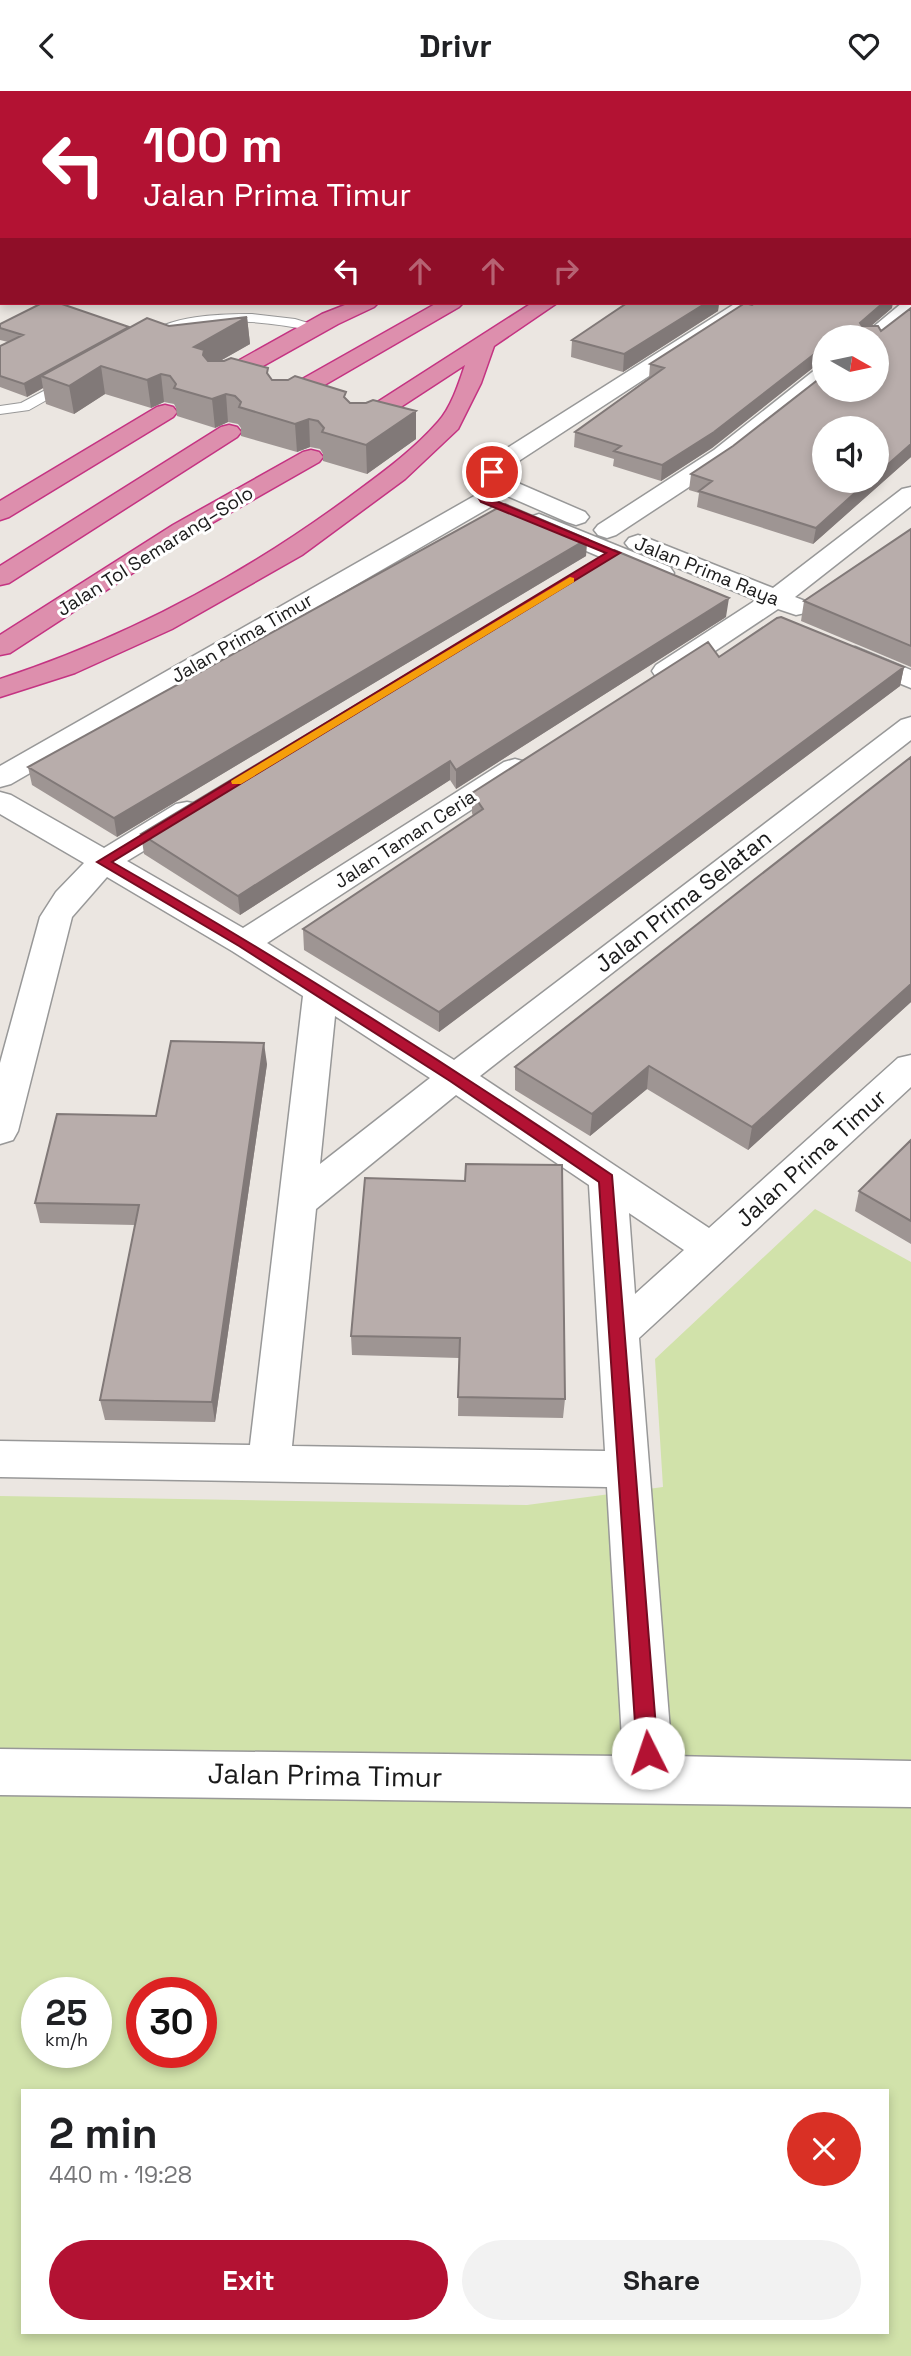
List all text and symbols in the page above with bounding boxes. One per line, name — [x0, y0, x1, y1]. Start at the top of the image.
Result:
text: Drivr — [419, 26, 492, 66]
icon: back — [28, 27, 66, 65]
icon: heart — [845, 27, 883, 65]
text: 100 m — [143, 114, 283, 176]
icon: left — [28, 119, 119, 210]
text: Jalan Prima Timur — [143, 175, 411, 215]
icon: left — [328, 252, 366, 290]
icon: ahead — [401, 252, 439, 290]
icon: ahead — [474, 252, 512, 290]
icon: right — [547, 252, 585, 290]
north arrow — [812, 325, 889, 403]
map controls — [812, 325, 889, 493]
button: sound — [812, 416, 889, 493]
pin — [462, 442, 522, 502]
icon: arrive — [473, 453, 511, 491]
street label: Jalan Tol Semarang–Solo — [52, 480, 258, 622]
street label: Jalan Prima Raya — [631, 530, 783, 612]
street label: Jalan Prima Timur — [167, 587, 317, 689]
street label: Jalan Taman Ceria — [330, 784, 481, 894]
street label: Jalan Prima Selatan — [589, 823, 777, 979]
street label: Jalan Prima Timur — [729, 1082, 893, 1234]
position arrow — [611, 1716, 685, 1790]
street label: Jalan Prima Timur — [207, 1755, 443, 1795]
speed limit sign: 30 — [126, 1977, 217, 2068]
text: 25 — [46, 1991, 87, 2035]
text: km/h — [45, 2028, 88, 2051]
text: 2 min — [49, 2107, 158, 2160]
button: close — [787, 2112, 861, 2186]
text: 440 m · 19:28 — [49, 2160, 192, 2190]
button: Exit — [49, 2240, 448, 2320]
button: Share — [462, 2240, 861, 2320]

